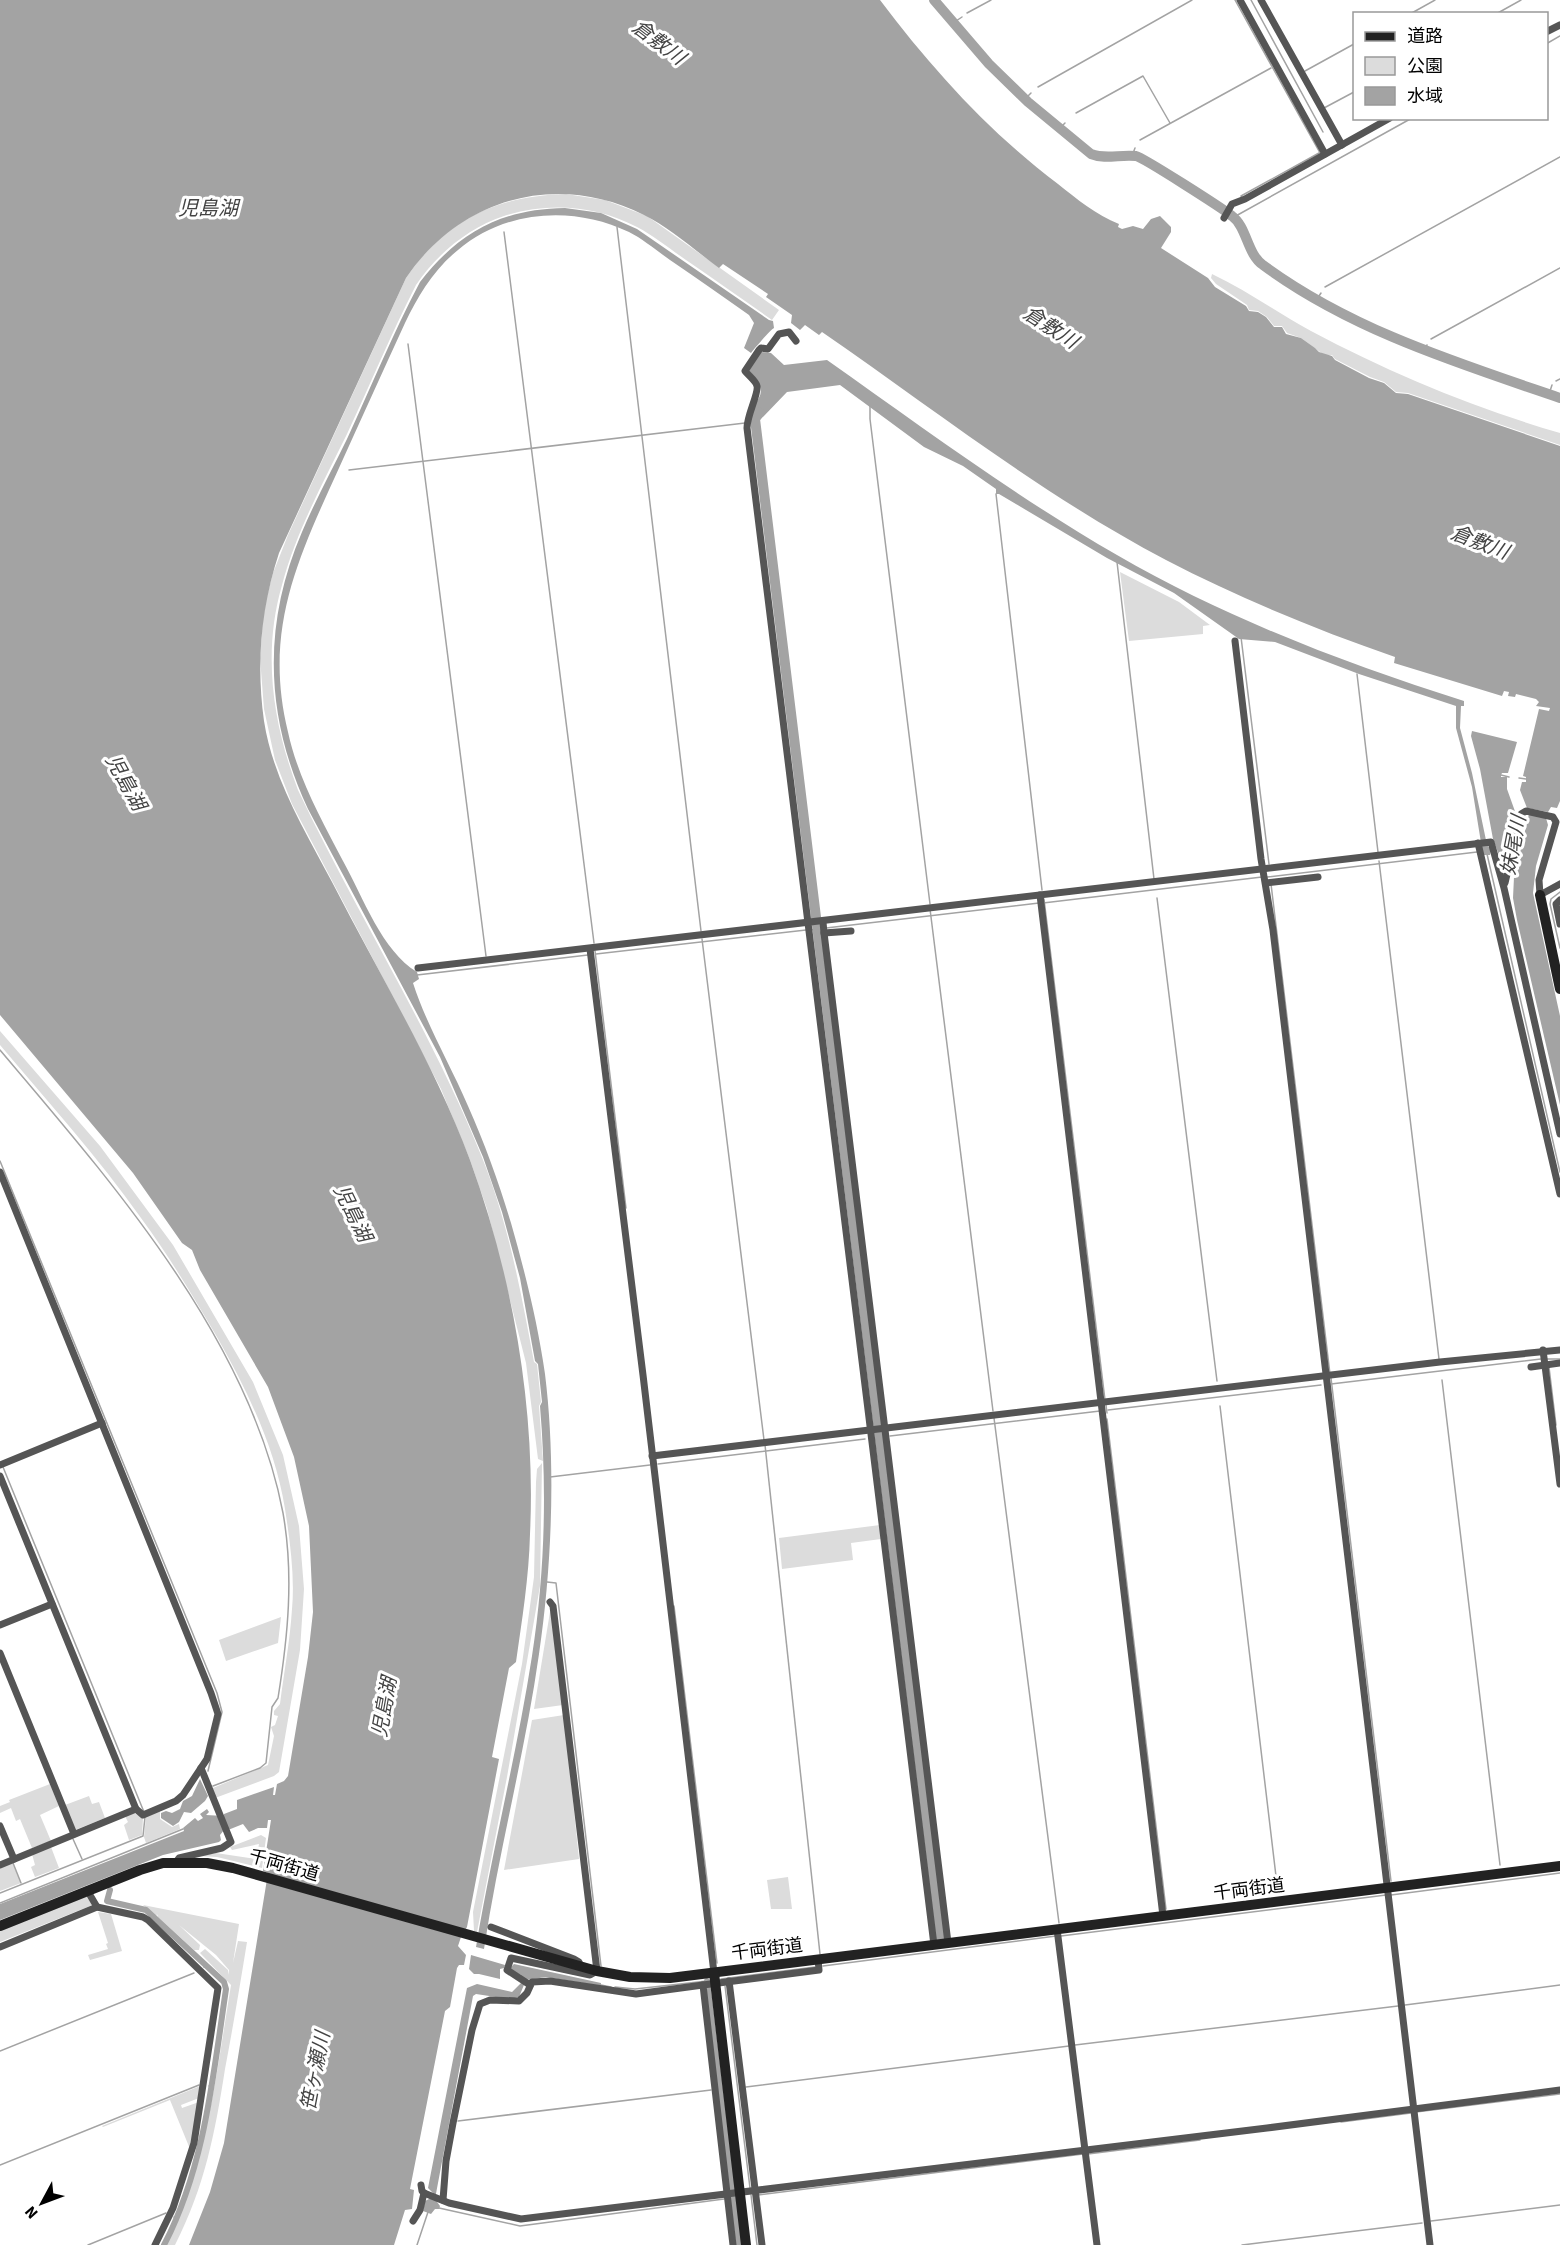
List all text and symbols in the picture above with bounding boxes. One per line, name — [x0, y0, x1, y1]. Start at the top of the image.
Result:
legend — [1353, 12, 1548, 120]
water label: 倉敷川 — [626, 14, 692, 73]
text: 道路 — [1407, 24, 1443, 49]
text: 公園 — [1407, 54, 1443, 79]
text: 水域 — [1407, 84, 1443, 109]
water label: 児島湖 — [178, 195, 241, 223]
water label: 倉敷川 — [1018, 300, 1085, 357]
water label: 倉敷川 — [1447, 519, 1515, 567]
water label: 児島湖 — [98, 749, 153, 818]
water label: 妹尾川 — [1495, 811, 1534, 877]
water label: 児島湖 — [326, 1180, 379, 1249]
water label: 児島湖 — [366, 1672, 405, 1739]
street label: 千両街道 — [246, 1844, 322, 1887]
street label: 千両街道 — [1212, 1873, 1286, 1906]
street label: 千両街道 — [730, 1933, 804, 1966]
water label: 笹ヶ瀬川 — [295, 2027, 338, 2113]
north arrow — [12, 2173, 72, 2233]
text: N — [20, 2201, 43, 2223]

